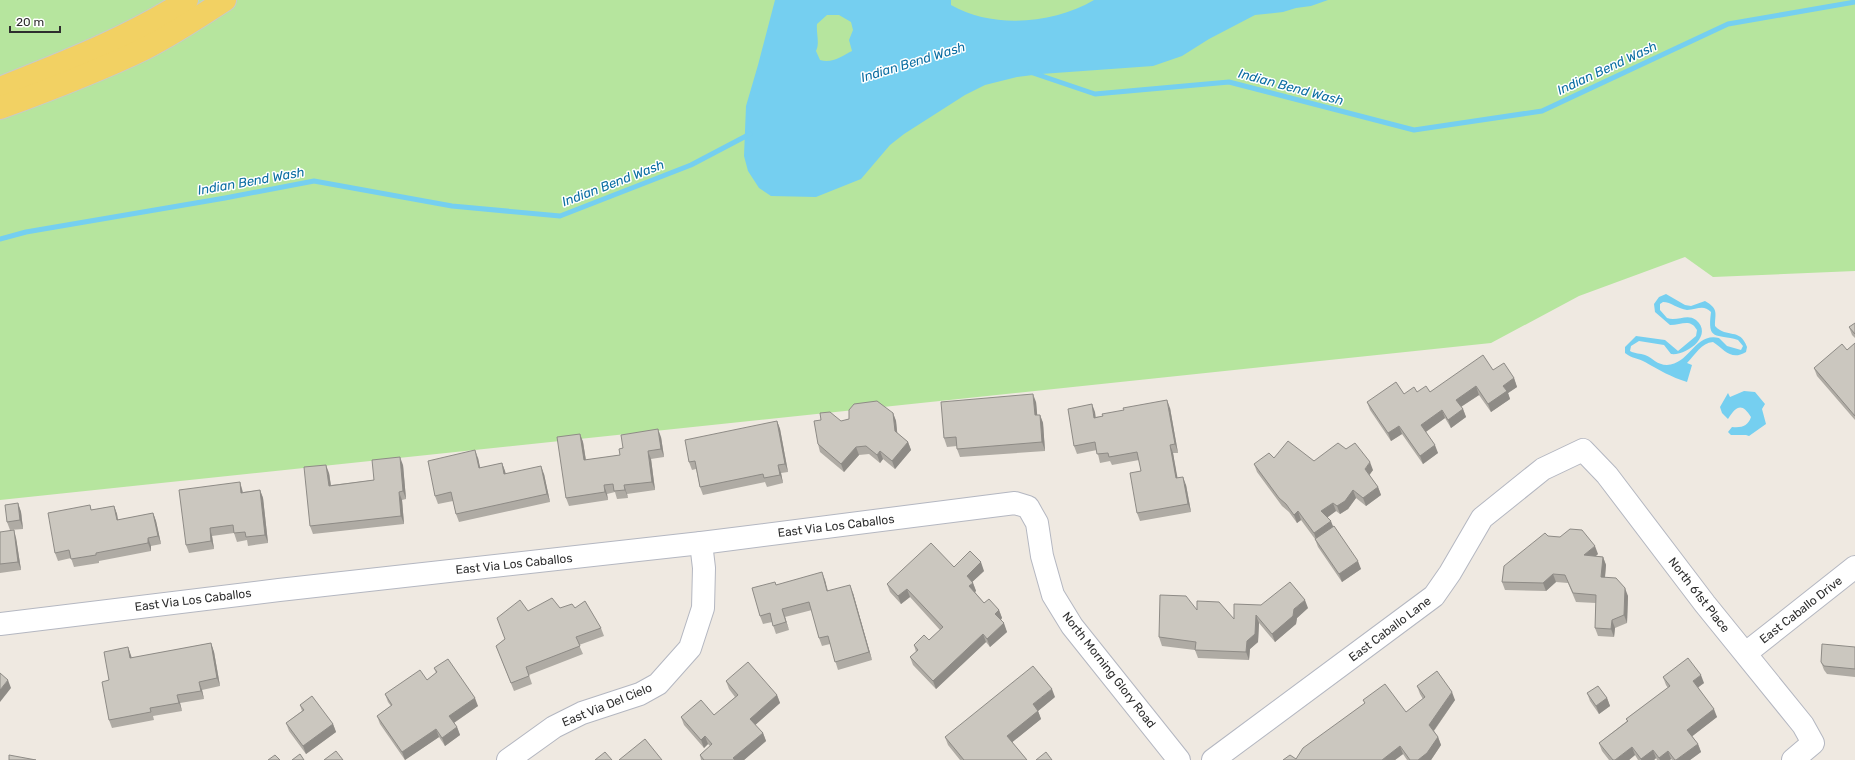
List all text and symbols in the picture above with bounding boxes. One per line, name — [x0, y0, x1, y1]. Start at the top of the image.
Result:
scale bar — [10, 8, 60, 34]
text: 20 m — [16, 15, 44, 29]
water label: Indian Bend Wash — [1555, 38, 1659, 98]
water label: Indian Bend Wash — [859, 39, 967, 85]
water label: Indian Bend Wash — [1237, 66, 1345, 108]
water label: Indian Bend Wash — [560, 157, 666, 209]
water label: Indian Bend Wash — [196, 164, 306, 198]
street label: East Via Los Caballos — [777, 512, 895, 540]
street label: East Via Los Caballos — [455, 551, 573, 577]
street label: North 61st Place — [1665, 555, 1733, 635]
street label: East Caballo Drive — [1757, 573, 1845, 646]
street label: East Via Los Caballos — [134, 586, 252, 614]
street label: East Caballo Lane — [1346, 593, 1434, 664]
street label: North Morning Glory Road — [1059, 609, 1159, 731]
street label: East Via Del Cielo — [560, 681, 654, 729]

